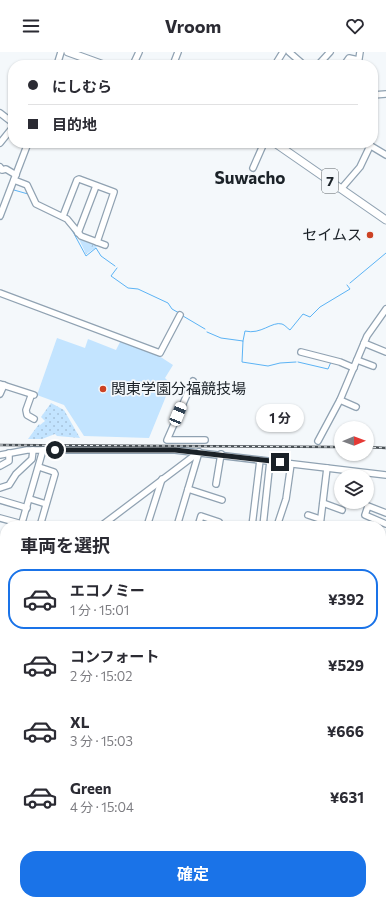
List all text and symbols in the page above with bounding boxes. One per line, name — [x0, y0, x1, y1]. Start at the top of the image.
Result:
icon: menu — [20, 15, 42, 37]
text: Vroom — [165, 15, 221, 37]
icon: heart — [344, 15, 366, 37]
text: にしむら — [52, 77, 112, 95]
text: 目的地 — [52, 115, 97, 133]
district label: Suwacho — [214, 167, 286, 188]
road number: 7 — [322, 169, 338, 193]
place label: セイムス — [302, 225, 362, 243]
marker: セイムス — [365, 230, 375, 240]
place label: 関東学園分福競技場 — [111, 379, 246, 397]
marker: 関東学園分福競技場 — [98, 384, 108, 394]
car — [168, 401, 188, 427]
callout: 1 分 — [256, 404, 304, 432]
text: 1 分 — [269, 410, 291, 426]
north arrow — [334, 421, 374, 461]
map controls — [334, 421, 374, 509]
route start — [46, 441, 64, 459]
route end — [271, 453, 289, 471]
button: layers — [334, 469, 374, 509]
text: 車両を選択 — [20, 534, 110, 556]
icon: car — [22, 581, 58, 617]
text: エコノミー — [70, 581, 145, 599]
text: ¥392 — [328, 590, 364, 608]
text: 1 分 · 15:01 — [70, 602, 129, 618]
icon: car — [22, 647, 58, 683]
text: コンフォート — [70, 647, 160, 665]
text: ¥529 — [328, 656, 364, 674]
text: 2 分 · 15:02 — [70, 668, 133, 684]
icon: car — [22, 713, 58, 749]
text: XL — [70, 713, 89, 731]
text: ¥666 — [327, 722, 364, 740]
text: 3 分 · 15:03 — [70, 733, 133, 749]
icon: car — [22, 779, 58, 815]
text: Green — [70, 779, 111, 797]
text: ¥631 — [330, 788, 364, 806]
text: 4 分 · 15:04 — [70, 799, 134, 815]
button: 確定 — [20, 851, 366, 897]

